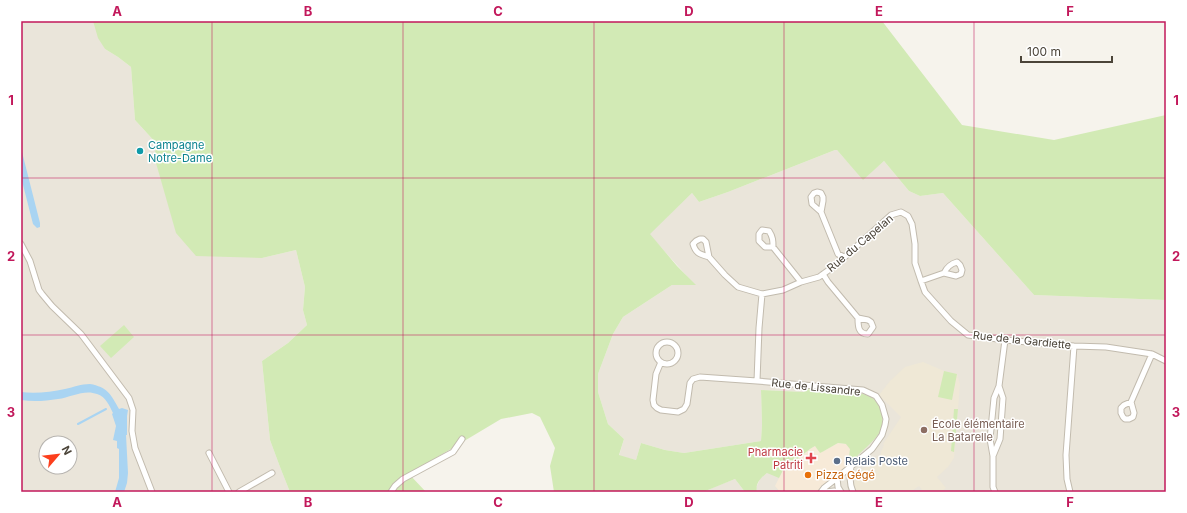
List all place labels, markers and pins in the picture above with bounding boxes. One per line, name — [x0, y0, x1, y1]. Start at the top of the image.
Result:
place label: Campagne Notre-Dame — [148, 138, 212, 165]
marker: Campagne Notre-Dame — [135, 146, 145, 156]
place label: École élémentaire La Batarelle — [932, 417, 1025, 444]
marker: École élémentaire La Batarelle — [919, 425, 929, 435]
place label: Pharmacie Patriti — [748, 445, 803, 472]
marker: Pharmacie Patriti — [806, 453, 816, 463]
place label: Relais Poste — [845, 454, 908, 468]
marker: Relais Poste — [832, 456, 842, 466]
place label: Pizza Gégé — [816, 468, 875, 482]
marker: Pizza Gégé — [803, 470, 813, 480]

